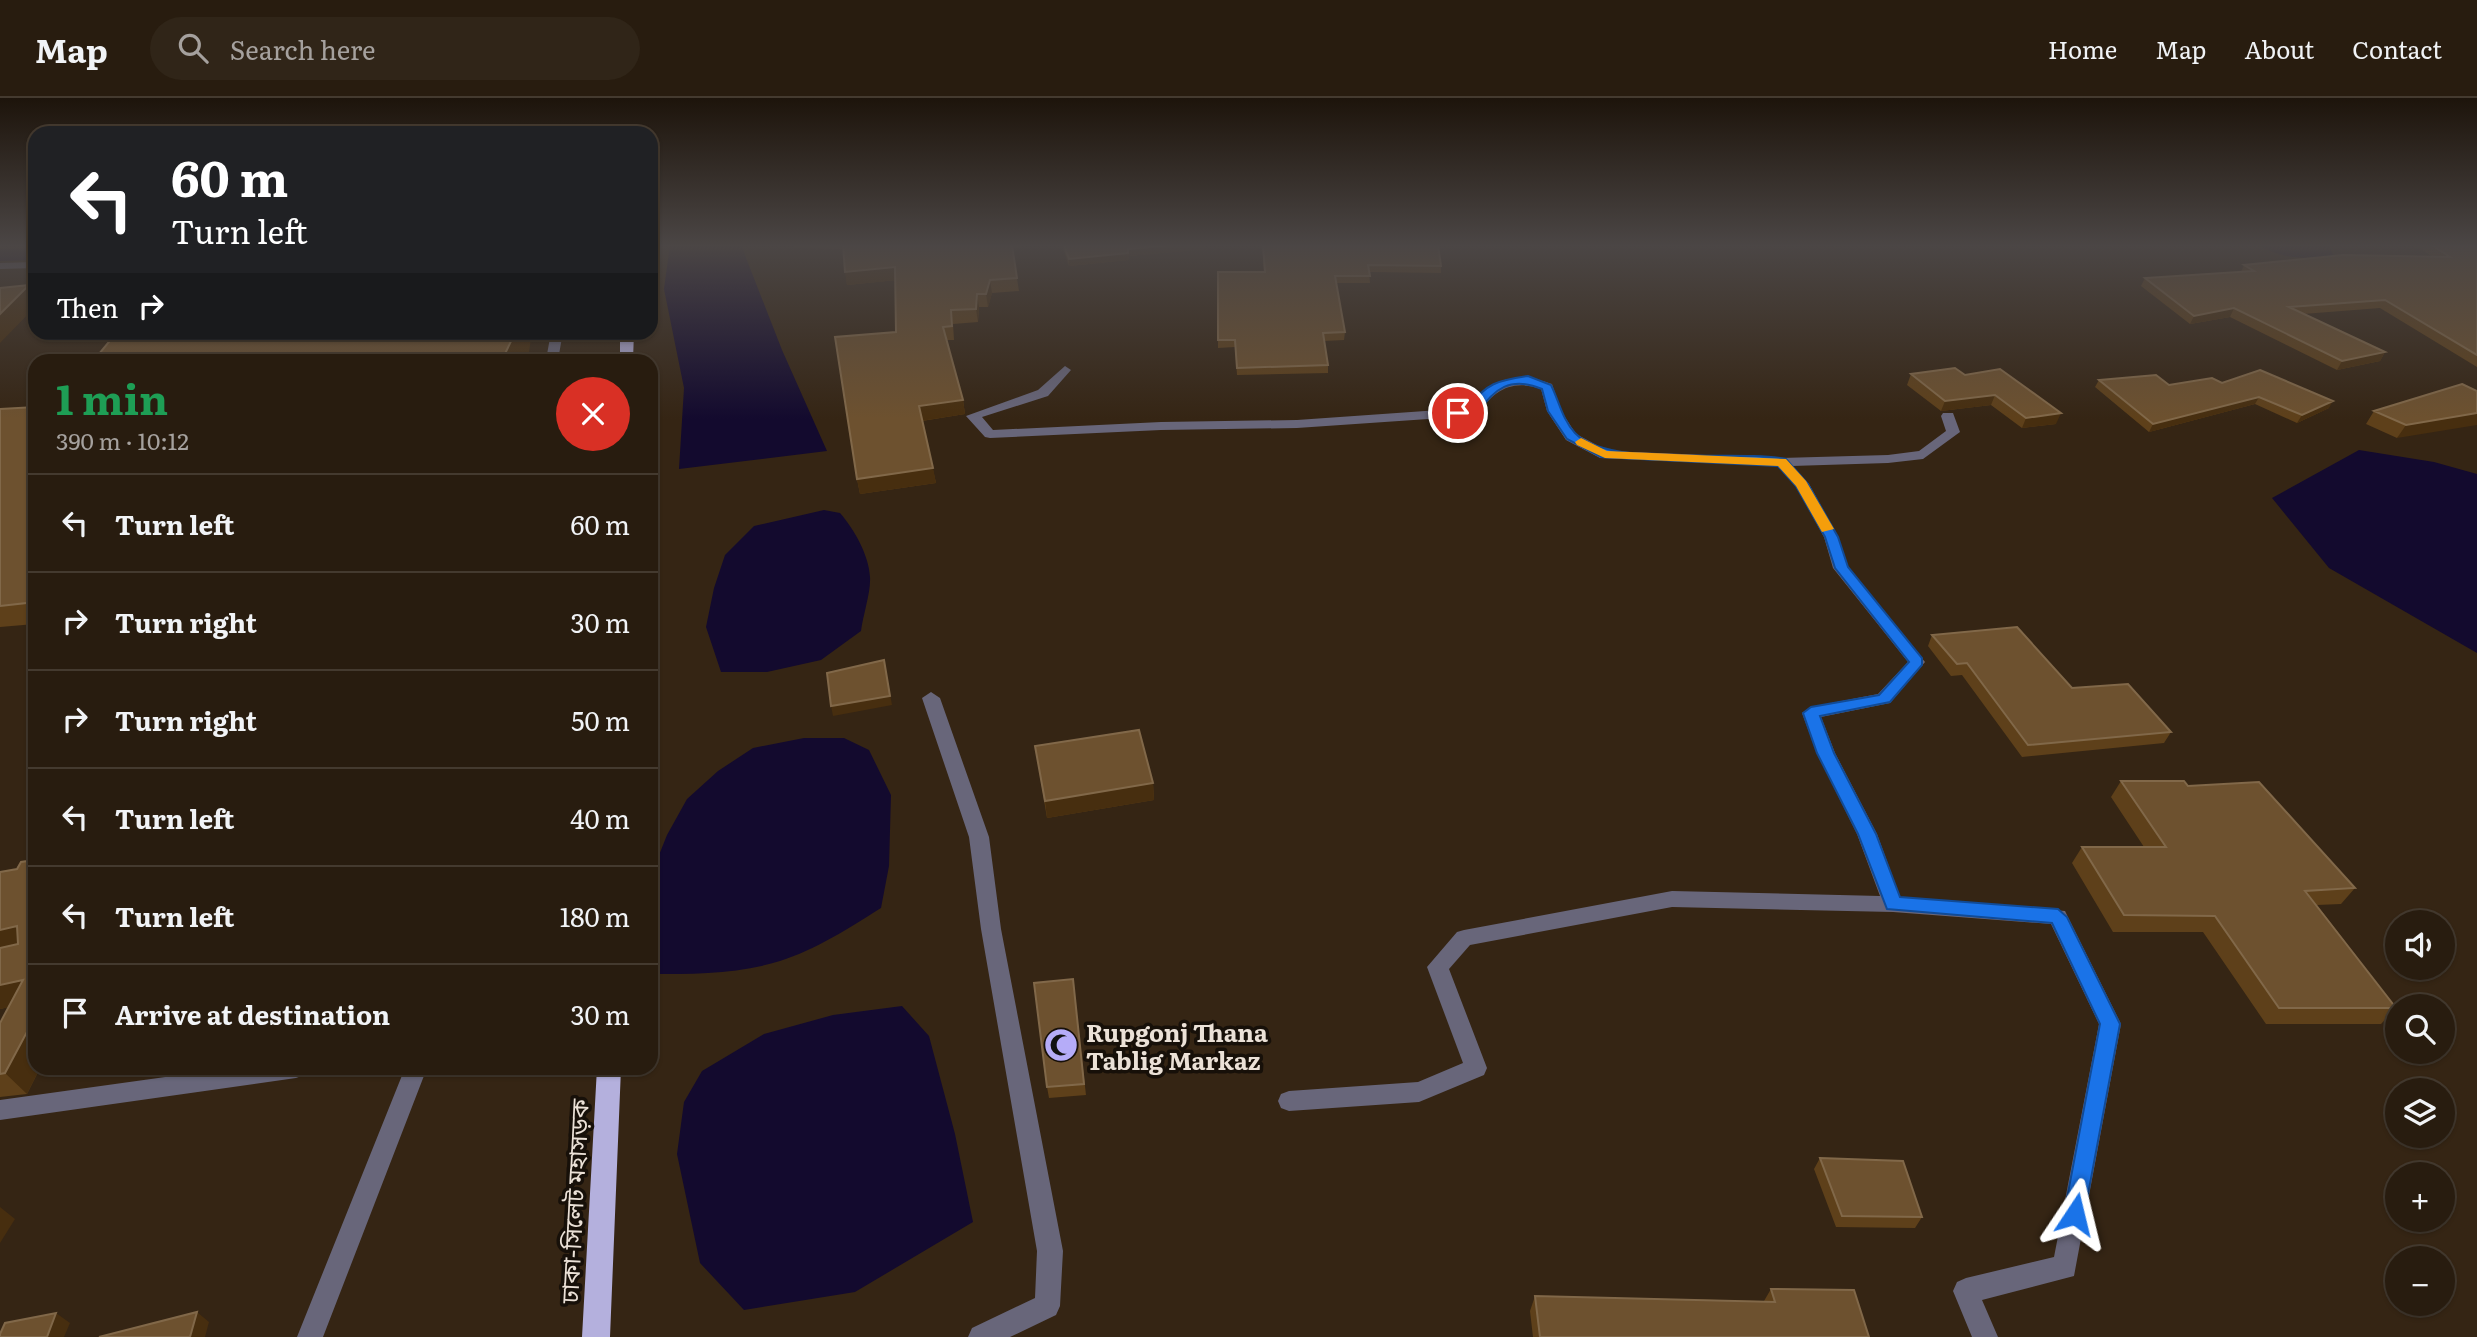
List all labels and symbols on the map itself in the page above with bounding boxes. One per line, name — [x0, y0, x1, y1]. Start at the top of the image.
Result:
pin — [1428, 383, 1488, 443]
place label: Rupgonj Thana Tablig Markaz — [1086, 1014, 1268, 1077]
mosque icon: Rupgonj Thana Tablig Markaz — [1042, 1026, 1080, 1064]
street label: ঢাকা-সিলেট মহাসড়ক — [550, 1097, 596, 1305]
position arrow — [2038, 1177, 2112, 1251]

